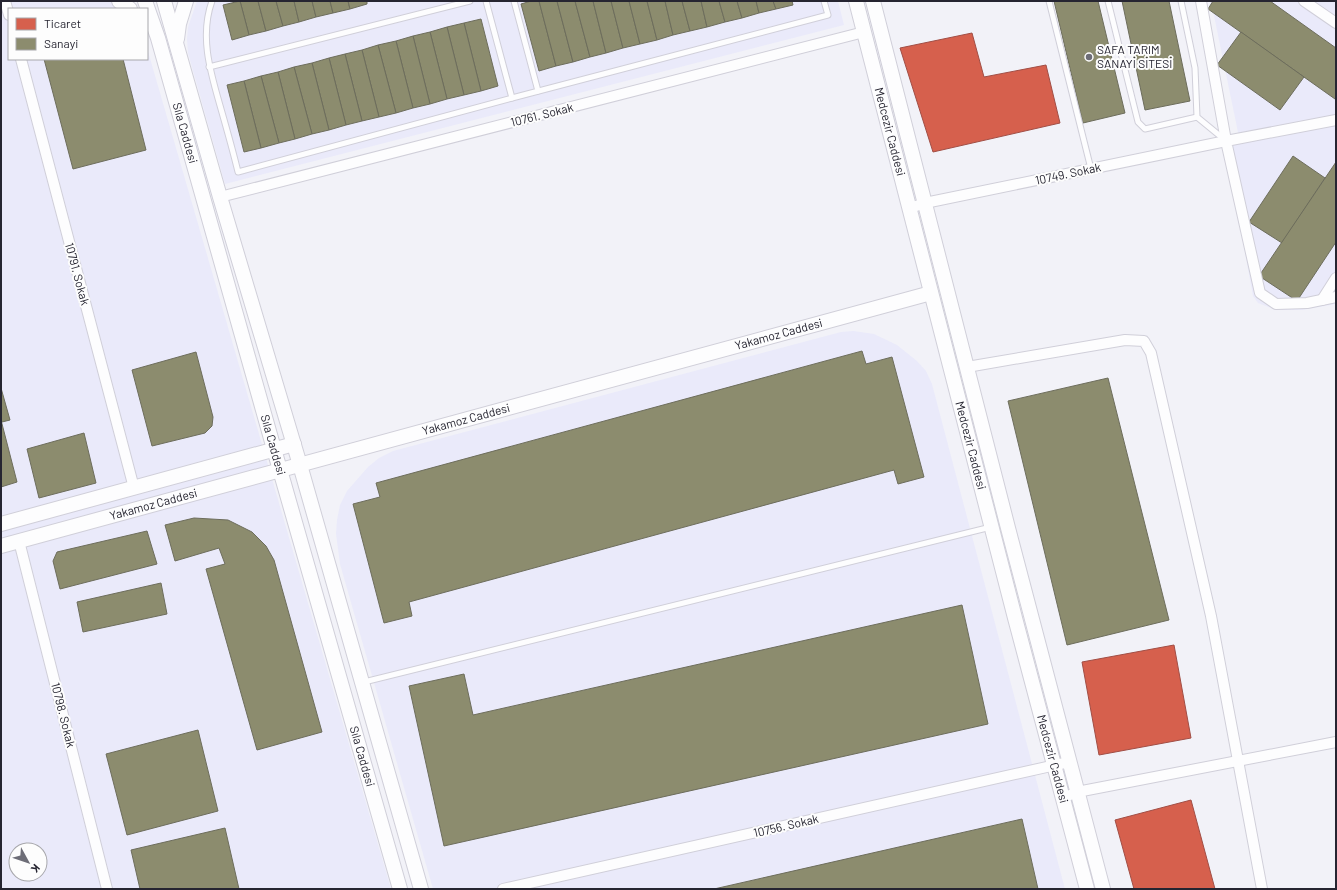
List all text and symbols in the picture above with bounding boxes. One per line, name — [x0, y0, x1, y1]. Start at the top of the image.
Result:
legend — [8, 8, 148, 60]
text: Ticaret — [44, 16, 81, 30]
text: Sanayi — [44, 36, 78, 50]
place label: SAFA TARIM SANAYİ SİTESİ — [1097, 42, 1172, 70]
marker: SAFA TARIM SANAYİ SİTESİ — [1084, 52, 1094, 62]
street label: Medcezir Caddesi — [873, 86, 909, 177]
street label: 10761. Sokak — [509, 99, 575, 129]
street label: Sıla Caddesi — [171, 101, 201, 165]
street label: 10749. Sokak — [1034, 159, 1102, 187]
street label: 10791. Sokak — [63, 241, 93, 307]
street label: Yakamoz Caddesi — [733, 315, 824, 352]
street label: Medcezir Caddesi — [953, 399, 990, 491]
street label: Yakamoz Caddesi — [420, 400, 511, 437]
street label: Sıla Caddesi — [259, 413, 289, 477]
street label: Yakamoz Caddesi — [108, 485, 199, 522]
street label: 10798. Sokak — [49, 681, 79, 749]
street label: Medcezir Caddesi — [1035, 713, 1072, 804]
street label: Sıla Caddesi — [348, 724, 378, 788]
street label: 10756. Sokak — [752, 811, 820, 839]
north arrow — [8, 842, 48, 882]
text: K — [29, 862, 43, 876]

